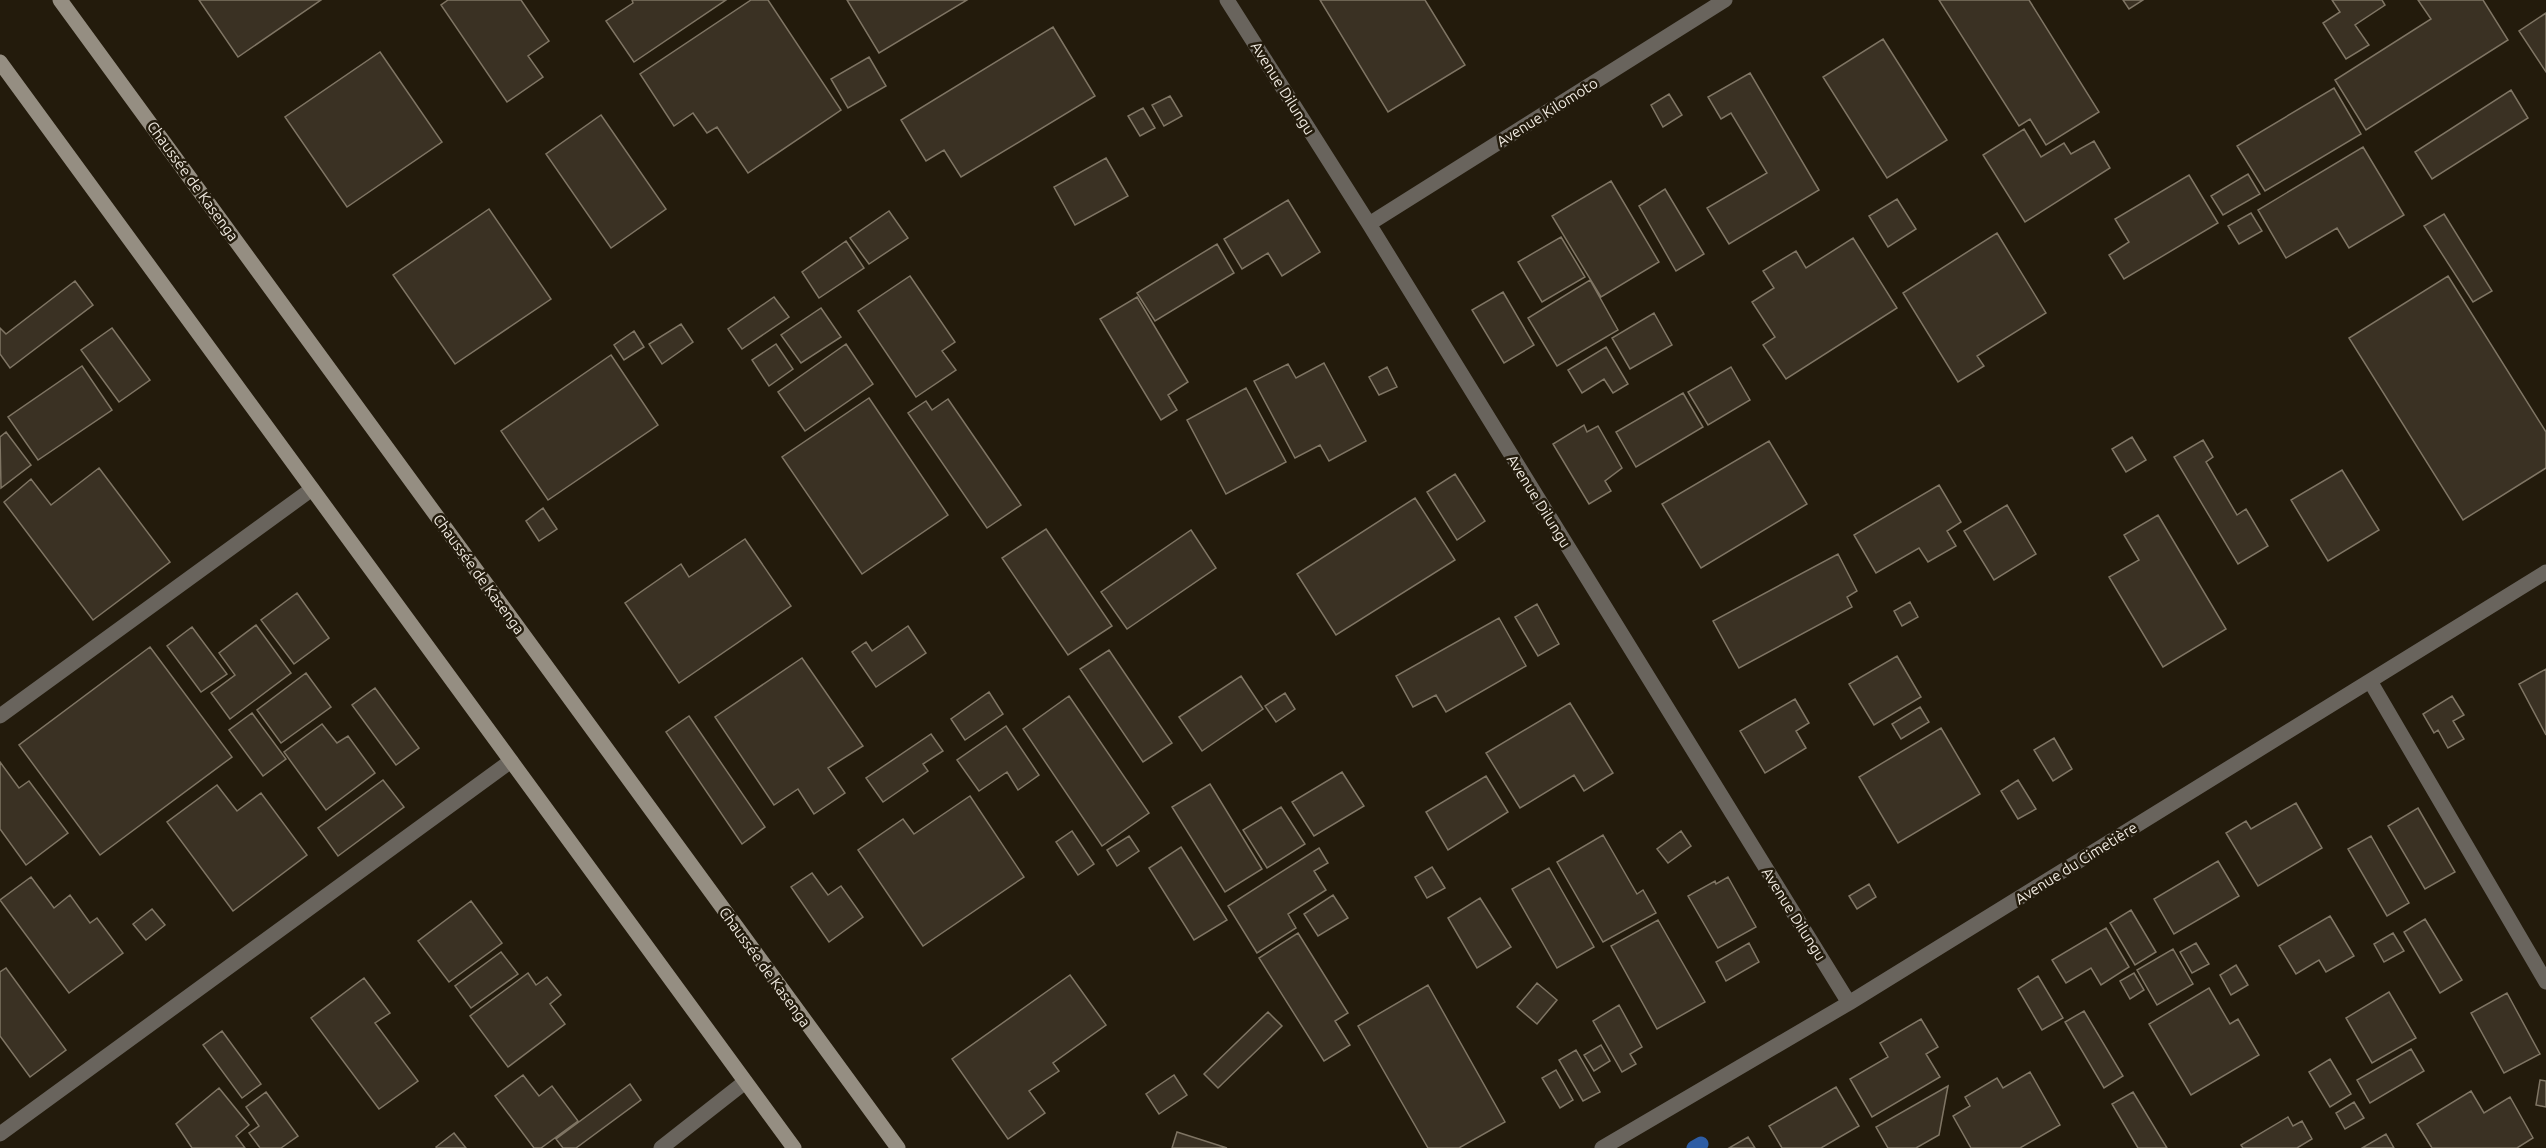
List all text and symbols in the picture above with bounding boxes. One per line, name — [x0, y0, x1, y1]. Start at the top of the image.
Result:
street label: Avenue Dilungu — [1248, 38, 1318, 138]
street label: Avenue Kilomoto — [1493, 74, 1601, 150]
street label: Chaussée de Kasenga — [144, 118, 242, 244]
street label: Avenue Dilungu — [1504, 451, 1574, 551]
street label: Chaussée de Kasenga — [430, 511, 528, 637]
street label: Avenue du Cimetière — [2012, 819, 2140, 907]
street label: Avenue Dilungu — [1759, 864, 1829, 964]
street label: Chaussée de Kasenga — [716, 904, 814, 1030]

